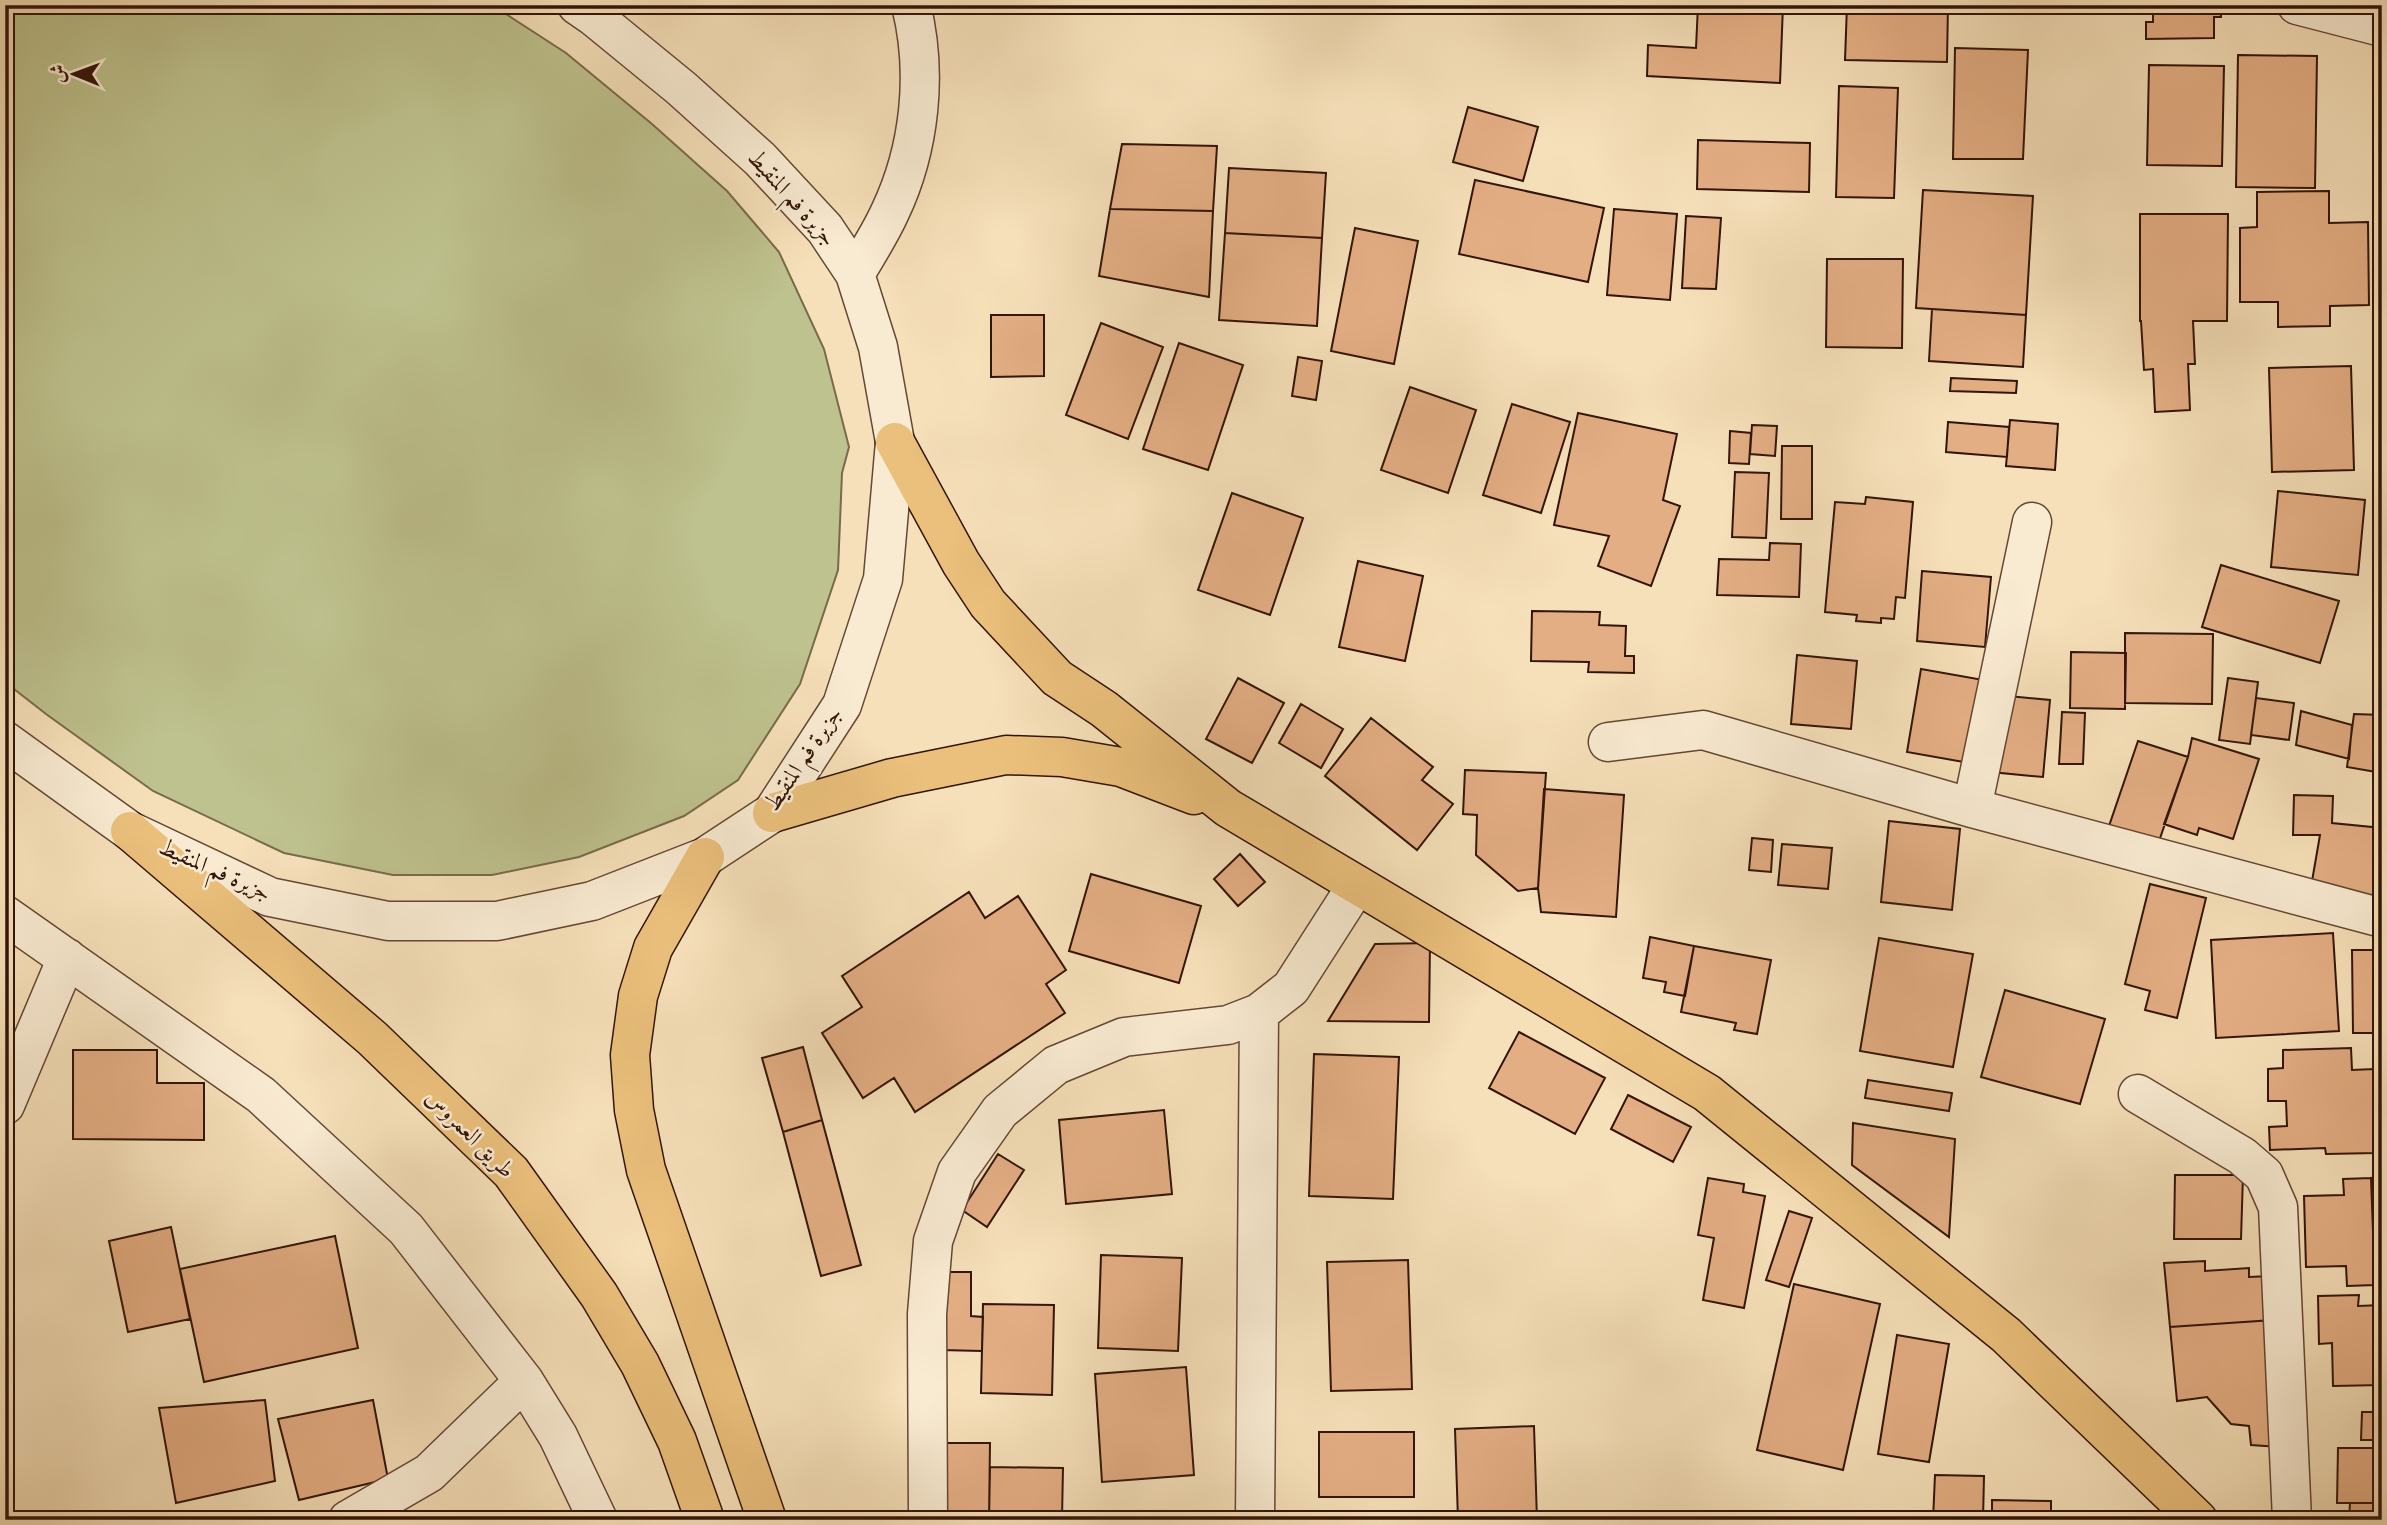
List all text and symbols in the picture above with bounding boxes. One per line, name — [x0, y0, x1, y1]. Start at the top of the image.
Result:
north arrow — [38, 38, 108, 108]
text: ش — [46, 64, 70, 83]
street label: جزيرة فم المنقيط — [736, 144, 843, 257]
street label: جزيرة فم المنقيط — [758, 701, 854, 821]
street label: جزيرة فم المنقيط — [152, 833, 276, 914]
street label: طريق العمروس — [420, 1084, 520, 1184]

